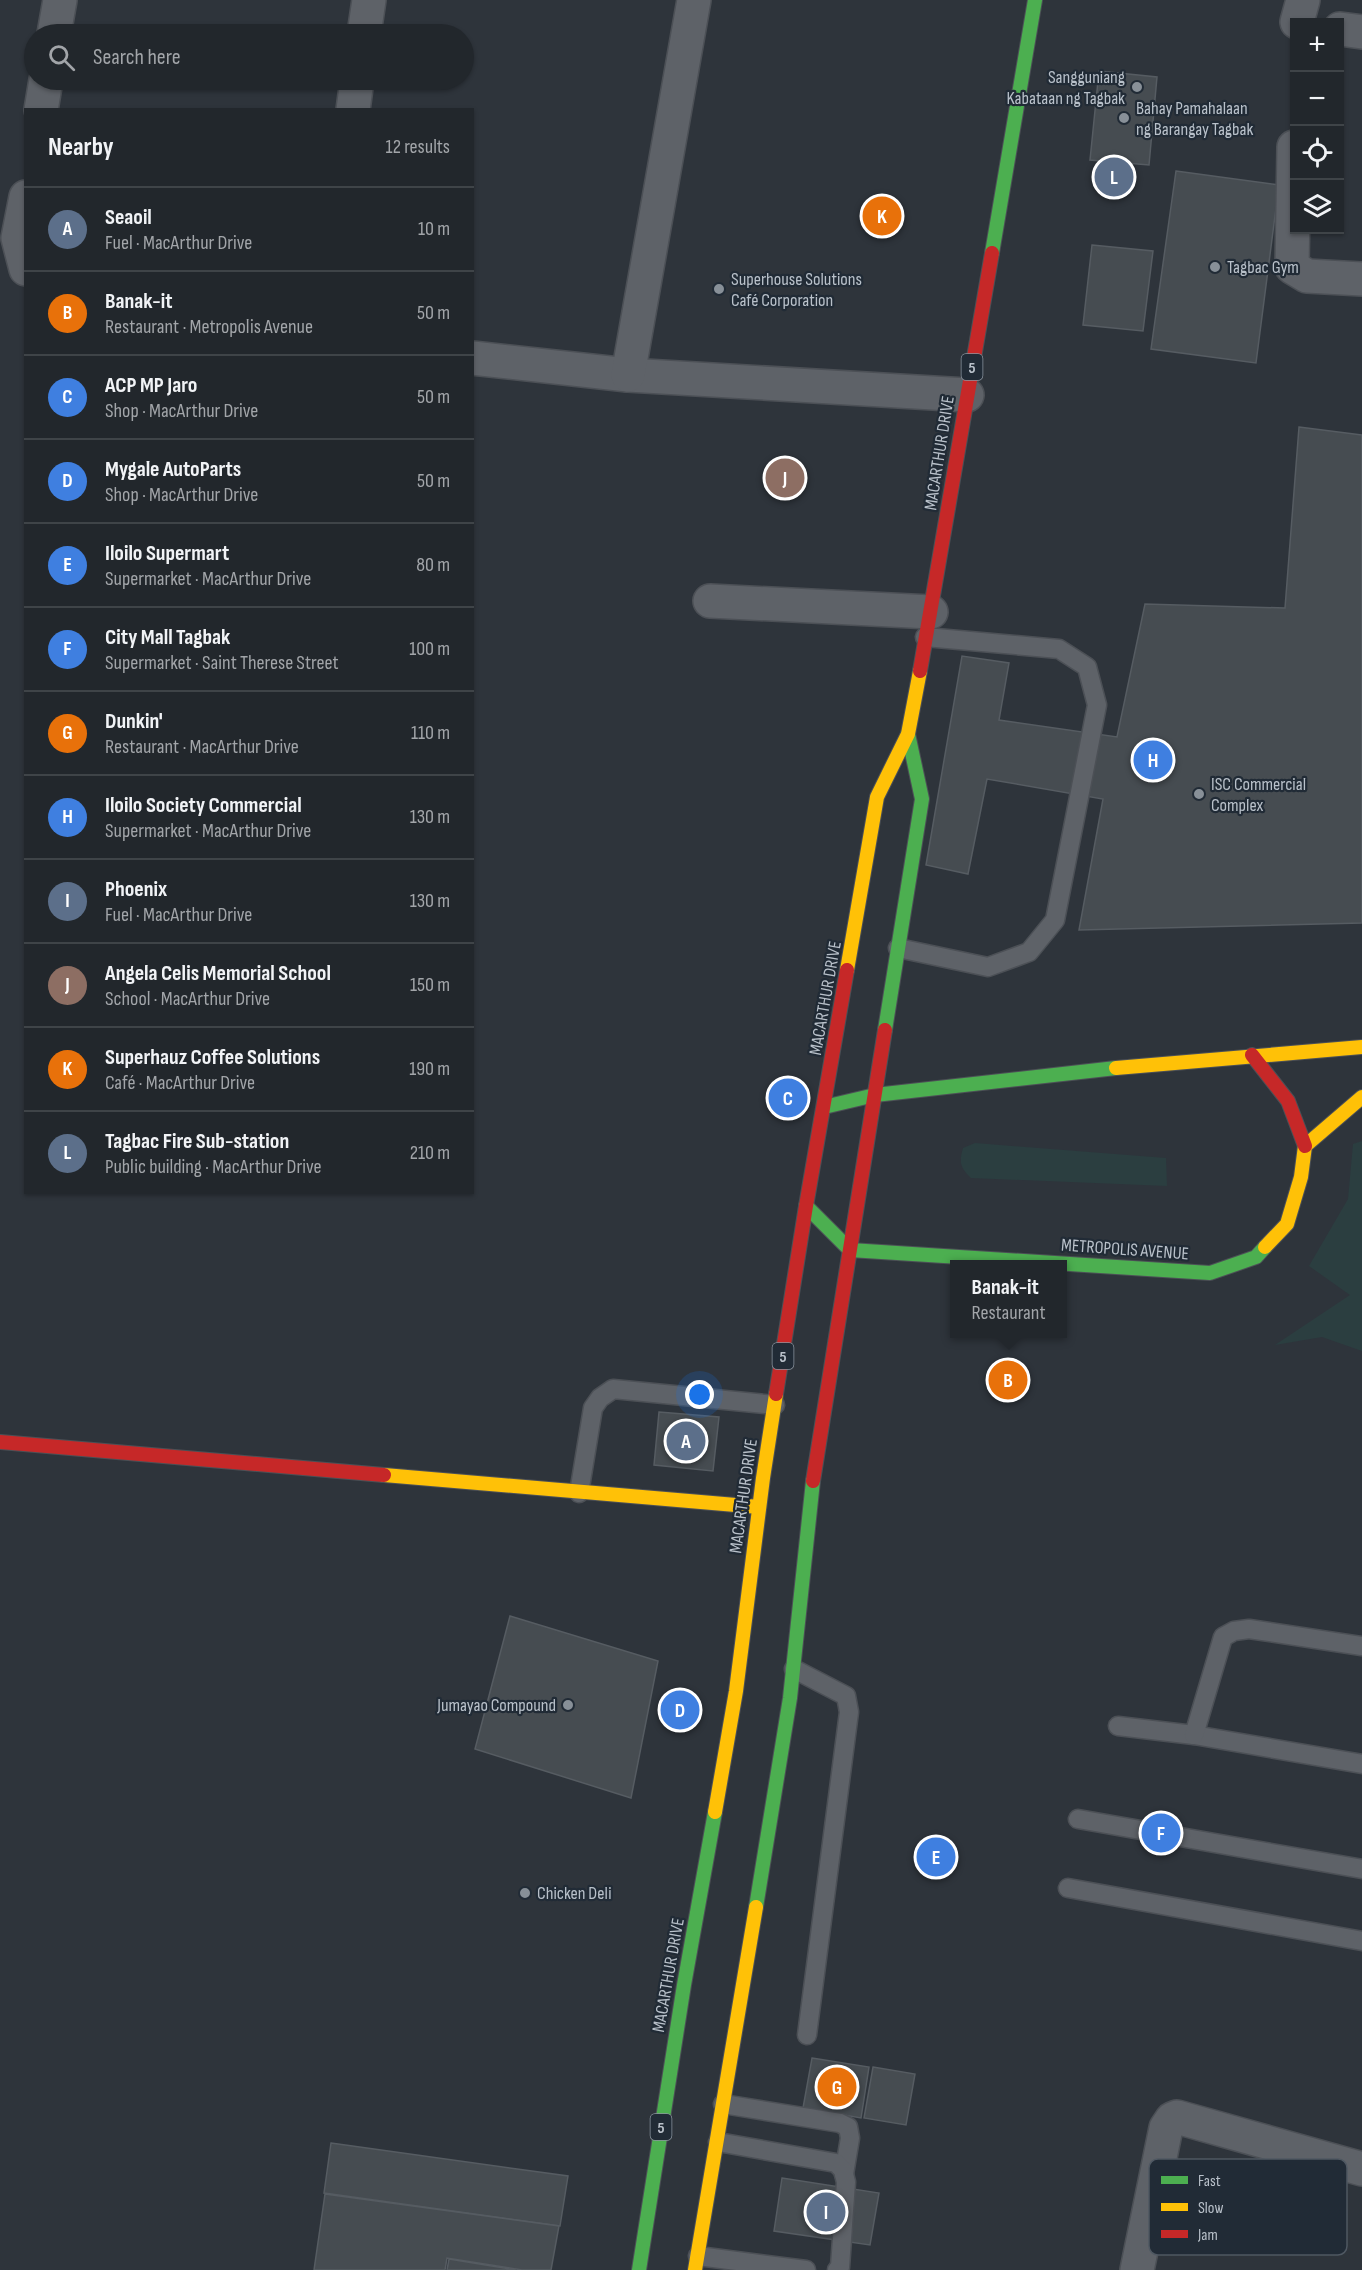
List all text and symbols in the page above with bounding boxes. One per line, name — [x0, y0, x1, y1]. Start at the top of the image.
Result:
map controls — [1290, 18, 1344, 234]
button: + — [1290, 18, 1344, 72]
search box — [24, 24, 474, 90]
icon: search — [45, 41, 78, 74]
text: Search here — [93, 44, 180, 71]
place label: Sangguniang Kabataan ng Tagbak — [1007, 67, 1125, 109]
button: − — [1290, 72, 1344, 126]
marker: Sangguniang Kabataan ng Tagbak — [1130, 80, 1144, 94]
place label: Bahay Pamahalaan ng Barangay Tagbak — [1136, 98, 1253, 140]
marker: Bahay Pamahalaan ng Barangay Tagbak — [1117, 111, 1131, 125]
button: locate — [1290, 126, 1344, 180]
text: Nearby — [48, 132, 114, 163]
text: 12 results — [386, 135, 450, 159]
pin: L — [1094, 154, 1134, 200]
button: layers — [1290, 180, 1344, 234]
pin: K — [862, 194, 902, 238]
text: Seaoil — [105, 204, 152, 231]
text: A — [63, 217, 72, 241]
text: 10 m — [418, 217, 450, 241]
text: Fuel · MacArthur Drive — [105, 231, 252, 255]
place label: Tagbac Gym — [1227, 257, 1299, 278]
marker: Tagbac Gym — [1208, 260, 1222, 274]
place label: Superhouse Solutions Café Corporation — [731, 269, 862, 311]
marker: Superhouse Solutions Café Corporation — [712, 282, 726, 296]
text: Banak-it — [105, 288, 172, 315]
text: B — [63, 301, 72, 325]
text: 50 m — [417, 301, 450, 325]
text: Restaurant · Metropolis Avenue — [105, 315, 313, 339]
road number: 5 — [962, 354, 982, 380]
text: ACP MP Jaro — [105, 372, 197, 399]
text: C — [62, 385, 73, 409]
text: 50 m — [417, 385, 450, 409]
street label: MACARTHUR DRIVE — [920, 394, 959, 512]
text: Shop · MacArthur Drive — [105, 399, 258, 423]
text: Mygale AutoParts — [105, 456, 241, 483]
pin: J — [766, 456, 804, 500]
text: D — [62, 469, 73, 493]
text: 50 m — [417, 469, 450, 493]
text: Shop · MacArthur Drive — [105, 483, 258, 507]
text: Iloilo Supermart — [105, 540, 229, 567]
text: E — [63, 553, 72, 577]
text: 80 m — [416, 553, 450, 577]
text: Supermarket · MacArthur Drive — [105, 567, 311, 591]
text: City Mall Tagbak — [105, 624, 230, 651]
text: F — [63, 637, 72, 661]
text: 100 m — [409, 637, 450, 661]
text: Supermarket · Saint Therese Street — [105, 651, 339, 675]
text: Dunkin' — [105, 708, 163, 735]
text: G — [62, 721, 73, 745]
text: 110 m — [411, 721, 450, 745]
text: Restaurant · MacArthur Drive — [105, 735, 299, 759]
pin: H — [1134, 738, 1172, 783]
place label: ISC Commercial Complex — [1211, 774, 1306, 816]
marker: ISC Commercial Complex — [1192, 787, 1206, 801]
text: Iloilo Society Commercial — [105, 792, 302, 819]
text: H — [62, 805, 73, 829]
text: 130 m — [410, 805, 450, 829]
text: Supermarket · MacArthur Drive — [105, 819, 311, 843]
text: Phoenix — [105, 876, 167, 903]
text: I — [65, 889, 70, 913]
text: 130 m — [410, 889, 450, 913]
text: Fuel · MacArthur Drive — [105, 903, 252, 927]
street label: MACARTHUR DRIVE — [805, 939, 846, 1057]
text: Angela Celis Memorial School — [105, 960, 331, 987]
text: J — [65, 973, 70, 997]
text: 150 m — [410, 973, 450, 997]
text: School · MacArthur Drive — [105, 987, 270, 1011]
text: Superhauz Coffee Solutions — [105, 1044, 320, 1071]
text: K — [63, 1057, 72, 1081]
text: 190 m — [409, 1057, 450, 1081]
text: Café · MacArthur Drive — [105, 1071, 255, 1095]
pin: C — [768, 1076, 808, 1120]
text: Tagbac Fire Sub-station — [105, 1128, 289, 1155]
text: L — [64, 1141, 71, 1165]
text: 210 m — [410, 1141, 450, 1165]
text: Public building · MacArthur Drive — [105, 1155, 322, 1179]
street label: METROPOLIS AVENUE — [1060, 1235, 1190, 1264]
popup — [950, 1260, 1067, 1338]
text: Banak-it — [971, 1274, 1039, 1301]
text: Restaurant — [971, 1301, 1046, 1325]
road number: 5 — [772, 1343, 794, 1369]
pin: B — [988, 1358, 1028, 1402]
your location — [685, 1380, 714, 1409]
pin: A — [666, 1418, 706, 1464]
street label: MACARTHUR DRIVE — [725, 1437, 762, 1555]
pin: D — [660, 1688, 700, 1732]
place label: Jumayao Compound — [436, 1695, 556, 1716]
marker: Jumayao Compound — [561, 1698, 575, 1712]
pin: F — [1142, 1810, 1180, 1856]
pin: E — [916, 1834, 956, 1880]
place label: Chicken Deli — [537, 1883, 612, 1904]
marker: Chicken Deli — [518, 1886, 532, 1900]
street label: MACARTHUR DRIVE — [648, 1916, 689, 2034]
pin: G — [818, 2064, 856, 2110]
road number: 5 — [650, 2114, 672, 2140]
legend — [1149, 2159, 1347, 2255]
text: Fast — [1198, 2172, 1221, 2191]
pin: I — [806, 2190, 846, 2234]
text: Slow — [1198, 2199, 1223, 2218]
text: Jam — [1197, 2226, 1218, 2245]

